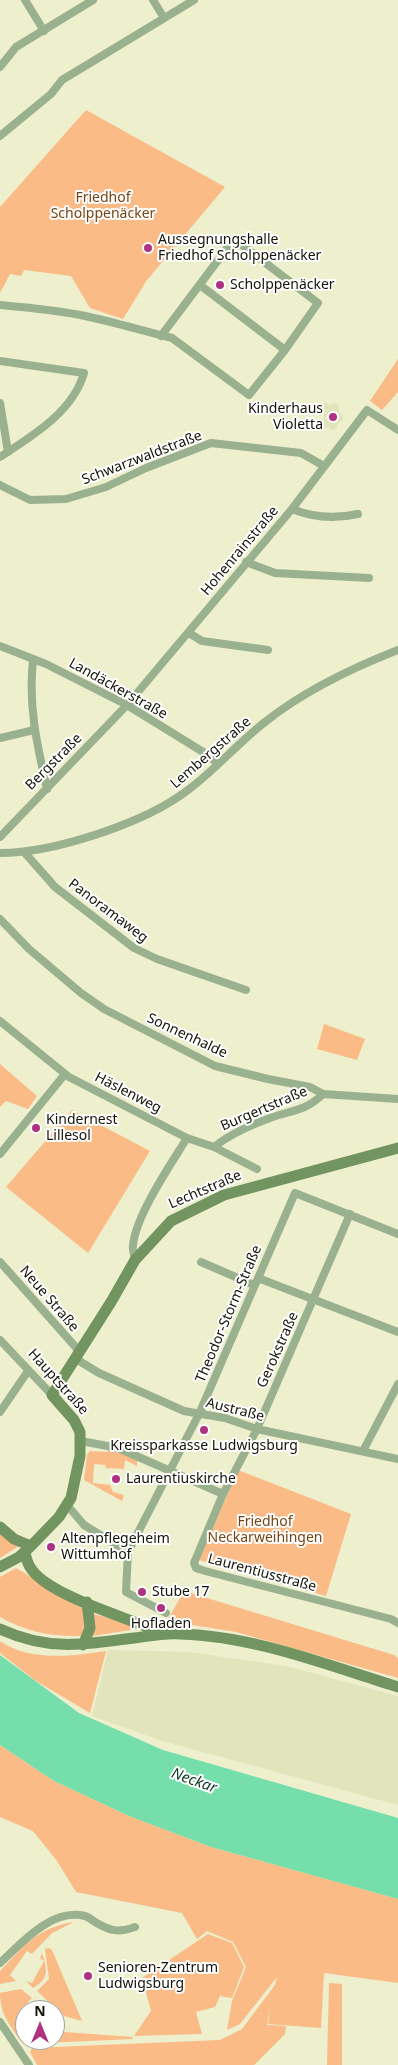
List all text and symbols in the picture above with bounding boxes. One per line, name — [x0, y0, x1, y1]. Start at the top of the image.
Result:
park label: Friedhof Scholppenäcker — [51, 190, 155, 222]
place label: Aussegnungshalle Friedhof Scholppenäcker — [158, 232, 321, 264]
marker: Aussegnungshalle Friedhof Scholppenäcker — [142, 242, 154, 254]
place label: Scholppenäcker — [230, 277, 335, 293]
marker: Scholppenäcker — [214, 279, 226, 291]
place label: Kinderhaus Violetta — [248, 401, 323, 434]
marker: Kinderhaus Violetta — [327, 411, 339, 423]
street label: Schwarzwaldstraße — [80, 427, 204, 489]
street label: Hohenrainstraße — [198, 503, 282, 599]
street label: Landäckerstraße — [66, 655, 170, 723]
street label: Lembergstraße — [167, 714, 255, 792]
street label: Bergstraße — [22, 730, 86, 794]
street label: Panoramaweg — [65, 876, 151, 946]
street label: Sonnenhalde — [144, 1010, 230, 1062]
street label: Häslenweg — [92, 1069, 164, 1117]
street label: Burgertstraße — [218, 1083, 310, 1135]
place label: Kindernest Lillesol — [46, 1112, 118, 1144]
marker: Kindernest Lillesol — [30, 1122, 42, 1134]
street label: Lechtstraße — [166, 1167, 244, 1213]
street label: Theodor-Storm-Straße — [192, 1243, 266, 1385]
street label: Neue Straße — [16, 1263, 82, 1335]
street label: Gerokstraße — [254, 1309, 302, 1391]
street label: Hauptstraße — [24, 1346, 92, 1418]
street label: Austraße — [204, 1395, 266, 1425]
marker: Kreissparkasse Ludwigsburg — [198, 1424, 210, 1436]
place label: Kreissparkasse Ludwigsburg — [110, 1438, 298, 1454]
place label: Laurentiuskirche — [126, 1471, 236, 1487]
marker: Laurentiuskirche — [110, 1473, 122, 1485]
park label: Friedhof Neckarweihingen — [208, 1514, 322, 1546]
place label: Altenpflegeheim Wittumhof — [61, 1531, 170, 1564]
marker: Altenpflegeheim Wittumhof — [45, 1541, 57, 1553]
street label: Laurentiusstraße — [206, 1550, 318, 1596]
place label: Stube 17 — [152, 1584, 210, 1600]
marker: Stube 17 — [136, 1586, 148, 1598]
marker: Hofladen — [155, 1602, 167, 1614]
place label: Hofladen — [131, 1616, 191, 1632]
water label: Neckar — [169, 1765, 219, 1797]
place label: Senioren-Zentrum Ludwigsburg — [98, 1960, 218, 1992]
marker: Senioren-Zentrum Ludwigsburg — [82, 1970, 94, 1982]
north arrow — [15, 2000, 65, 2050]
text: N — [34, 2001, 46, 2020]

